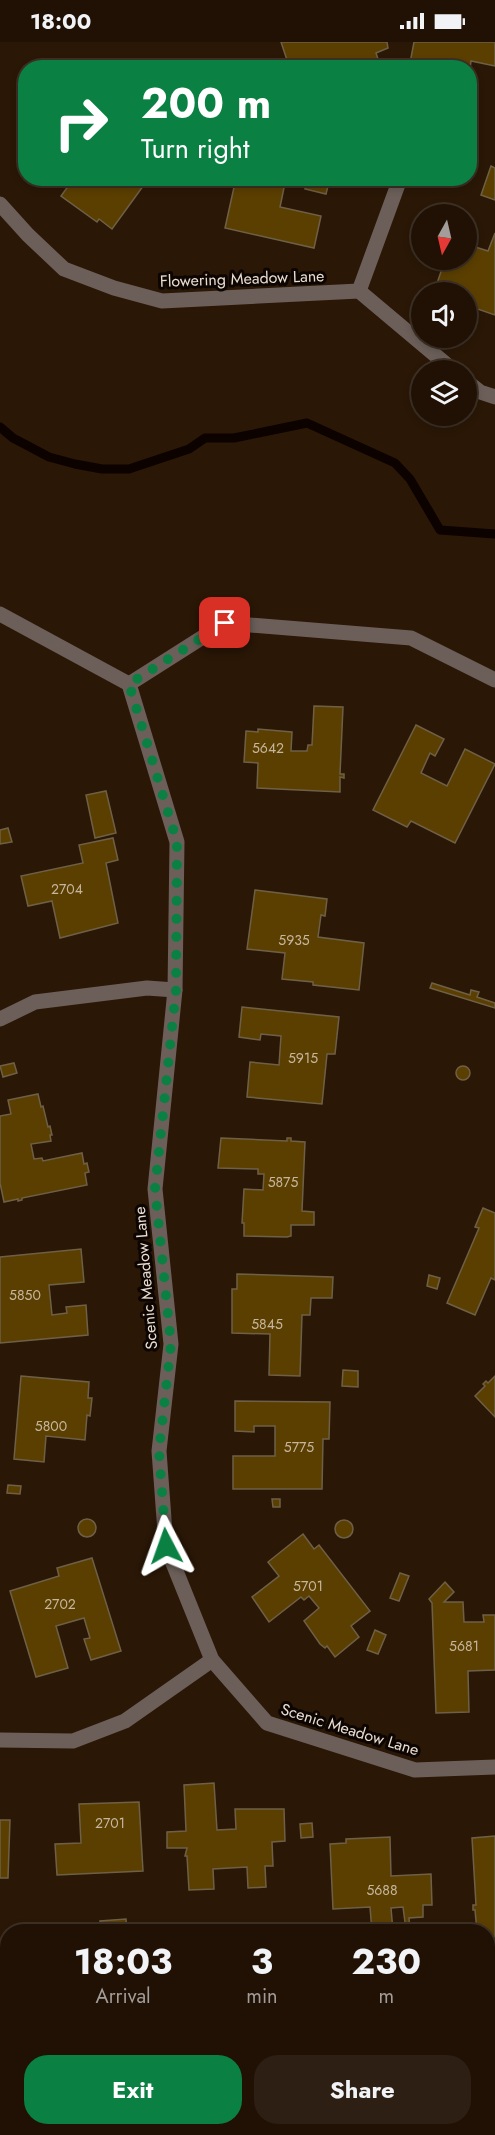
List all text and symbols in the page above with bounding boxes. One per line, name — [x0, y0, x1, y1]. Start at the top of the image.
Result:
text: 18:00 — [30, 5, 91, 37]
text: 200 m — [141, 73, 271, 134]
icon: right — [42, 84, 120, 162]
text: Turn right — [141, 129, 249, 168]
north arrow — [411, 204, 477, 270]
map controls — [411, 204, 477, 426]
street label: Flowering Meadow Lane — [159, 264, 325, 293]
button: sound — [411, 282, 477, 348]
button: layers — [411, 360, 477, 426]
pin — [199, 597, 250, 648]
icon: arrive — [208, 606, 241, 639]
house number: 5642 — [252, 738, 284, 758]
house number: 2704 — [51, 879, 83, 899]
house number: 5935 — [278, 930, 310, 950]
house number: 5915 — [288, 1048, 318, 1068]
house number: 5875 — [268, 1172, 298, 1192]
street label: Scenic Meadow Lane — [128, 1206, 163, 1350]
house number: 5850 — [9, 1285, 41, 1305]
house number: 5845 — [251, 1314, 283, 1334]
house number: 5800 — [35, 1416, 67, 1436]
house number: 5775 — [284, 1437, 314, 1457]
position arrow — [134, 1514, 198, 1578]
house number: 5701 — [293, 1576, 323, 1596]
house number: 2702 — [44, 1594, 76, 1614]
house number: 5681 — [449, 1636, 479, 1656]
street label: Scenic Meadow Lane — [278, 1698, 422, 1761]
house number: 2701 — [95, 1813, 125, 1833]
house number: 5688 — [366, 1880, 398, 1900]
text: 18:03 — [74, 1935, 172, 1987]
text: 3 — [251, 1935, 273, 1987]
text: 230 — [351, 1935, 421, 1987]
text: Arrival — [96, 1982, 151, 2011]
text: min — [246, 1982, 278, 2011]
text: m — [378, 1982, 394, 2011]
button: Exit — [24, 2055, 242, 2124]
button: Share — [254, 2055, 471, 2124]

